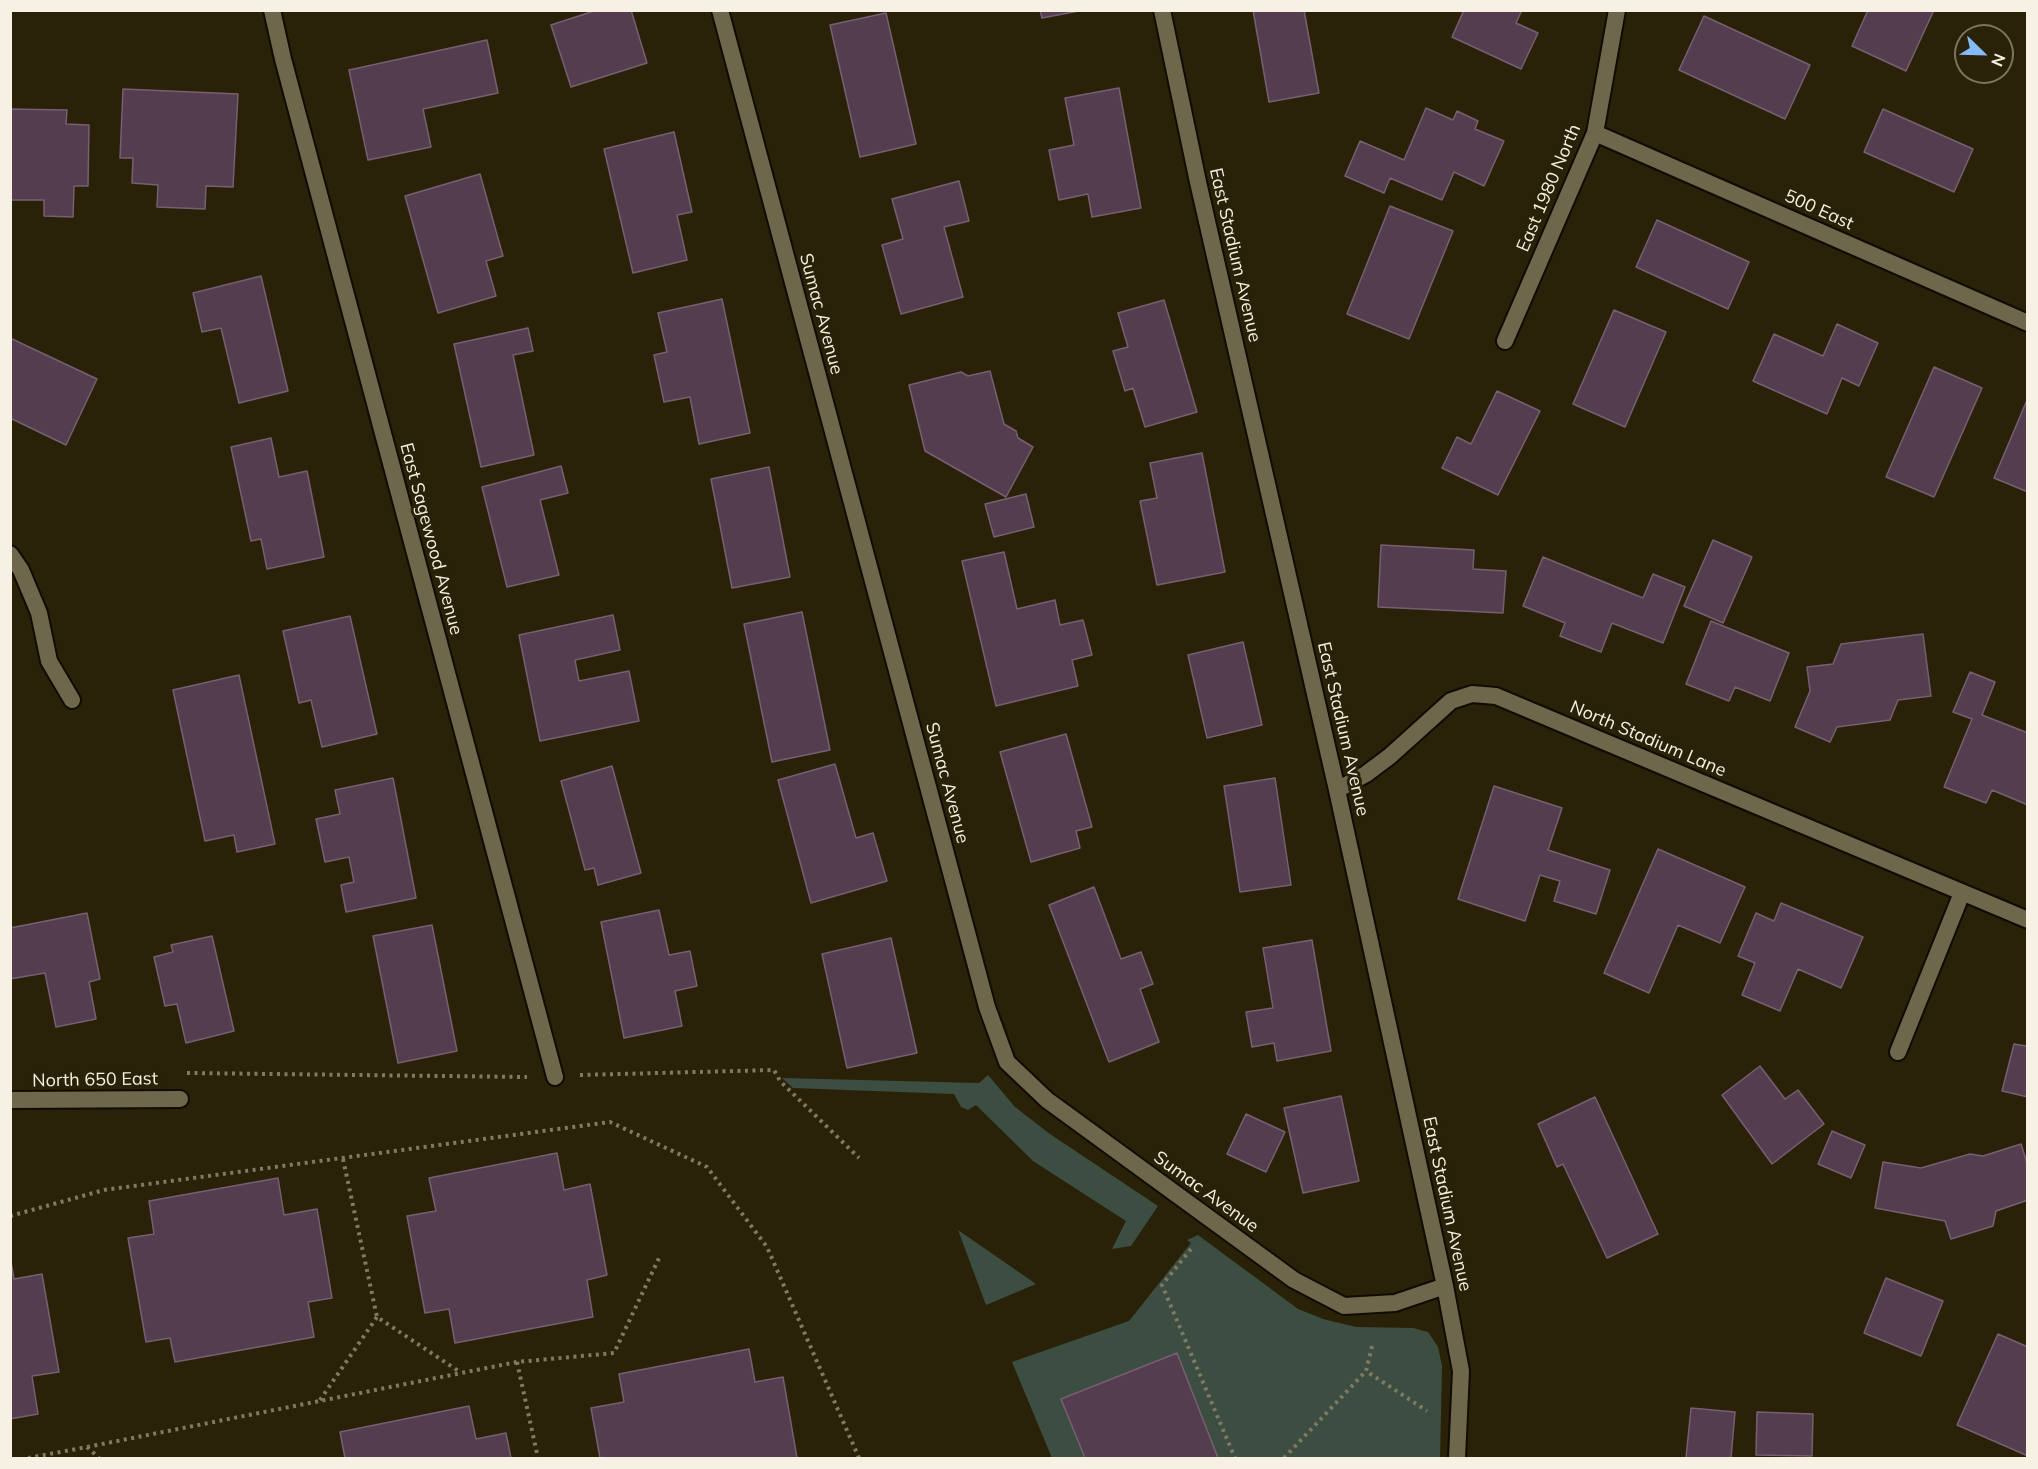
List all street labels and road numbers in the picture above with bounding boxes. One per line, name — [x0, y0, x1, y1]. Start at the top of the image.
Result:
street label: East 1980 North — [1512, 121, 1586, 255]
street label: East Stadium Avenue — [1204, 166, 1266, 344]
street label: 500 East — [1781, 185, 1857, 235]
street label: Sumac Avenue — [794, 251, 848, 377]
street label: East Sagewood Avenue — [395, 441, 467, 637]
street label: East Stadium Avenue — [1312, 640, 1374, 818]
street label: North Stadium Lane — [1567, 696, 1729, 782]
street label: Sumac Avenue — [920, 720, 974, 846]
street label: North 650 East — [32, 1068, 158, 1092]
street label: East Stadium Avenue — [1418, 1115, 1476, 1293]
street label: Sumac Avenue — [1149, 1147, 1263, 1237]

